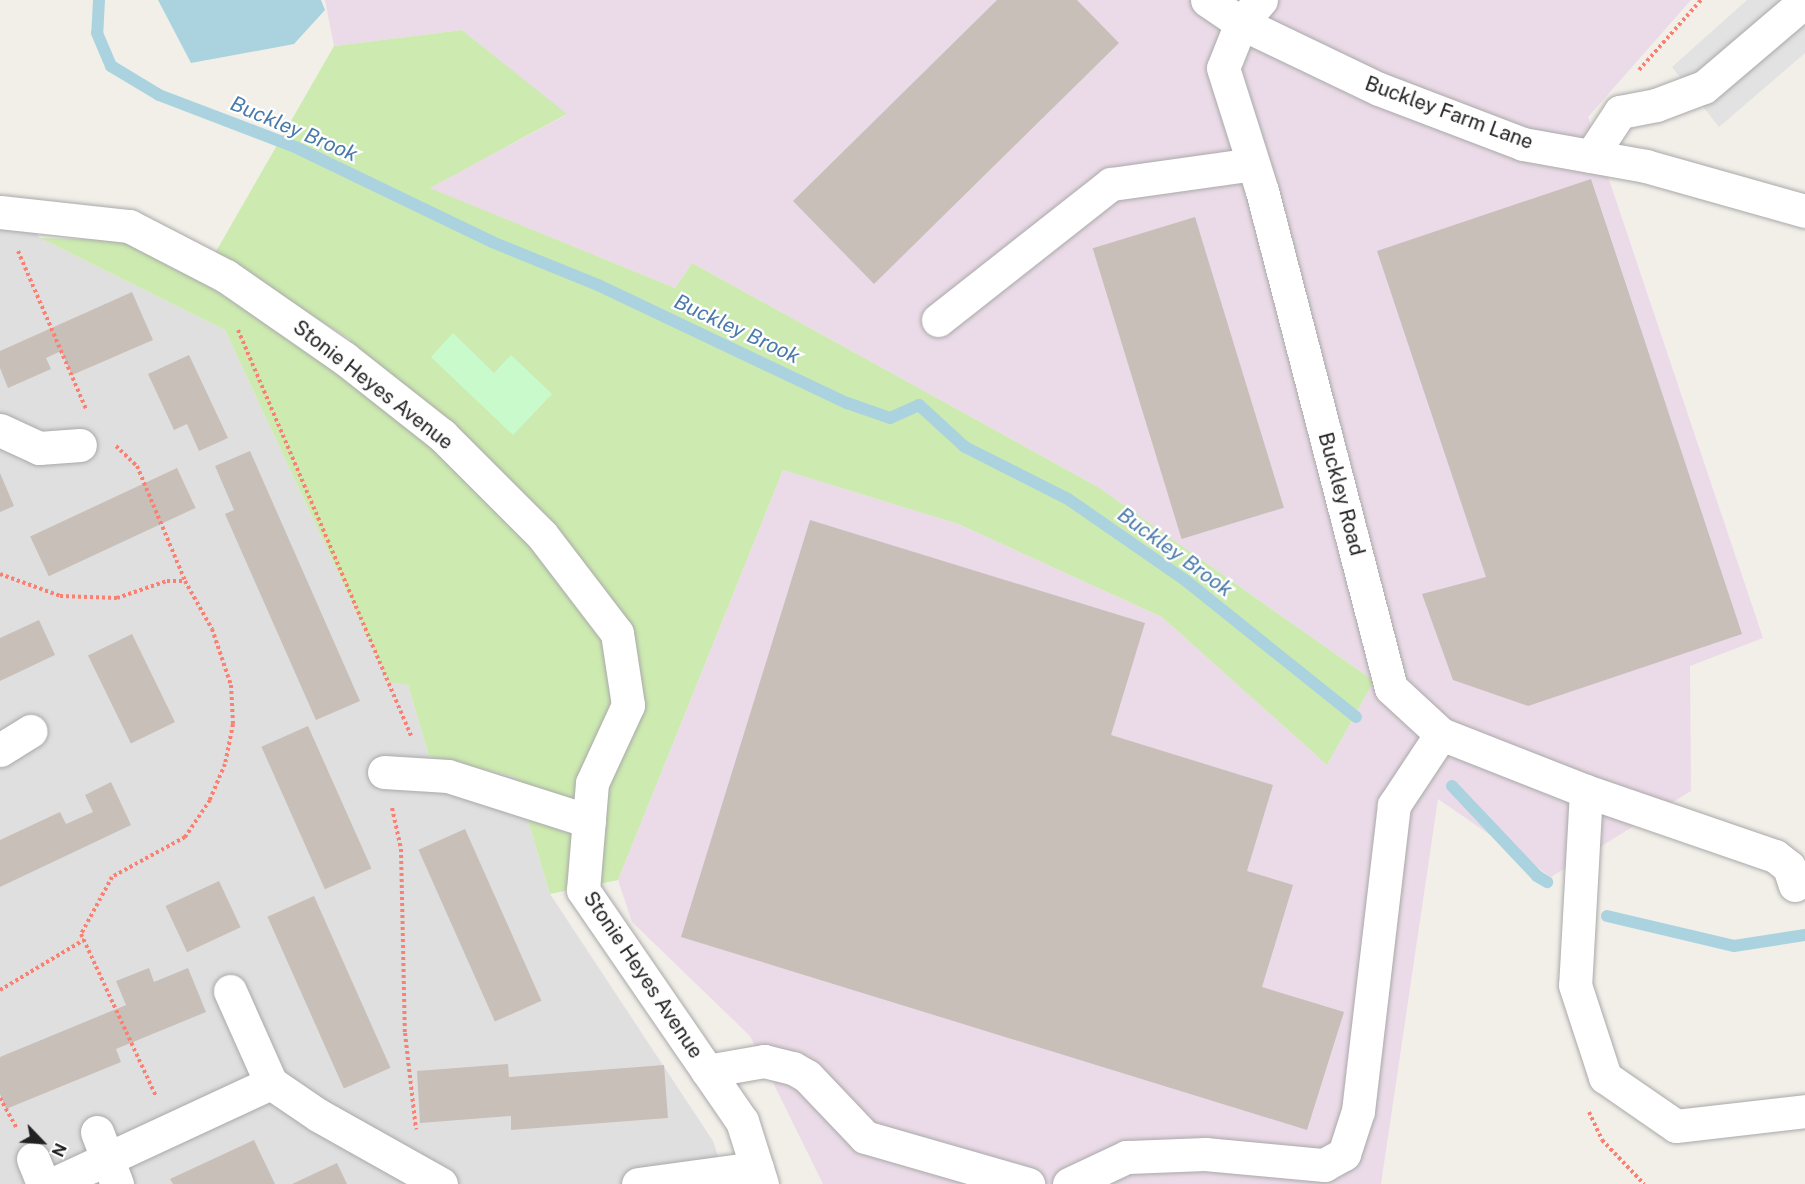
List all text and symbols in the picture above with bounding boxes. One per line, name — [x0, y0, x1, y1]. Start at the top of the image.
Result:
street label: Buckley Farm Lane — [1362, 71, 1536, 155]
water label: Buckley Brook — [227, 91, 361, 167]
water label: Buckley Brook — [670, 289, 804, 369]
street label: Stonie Heyes Avenue — [288, 315, 458, 455]
street label: Buckley Road — [1313, 430, 1369, 558]
water label: Buckley Brook — [1113, 502, 1237, 602]
street label: Stonie Heyes Avenue — [578, 887, 708, 1063]
north arrow — [12, 1112, 72, 1172]
text: N — [48, 1140, 70, 1159]

